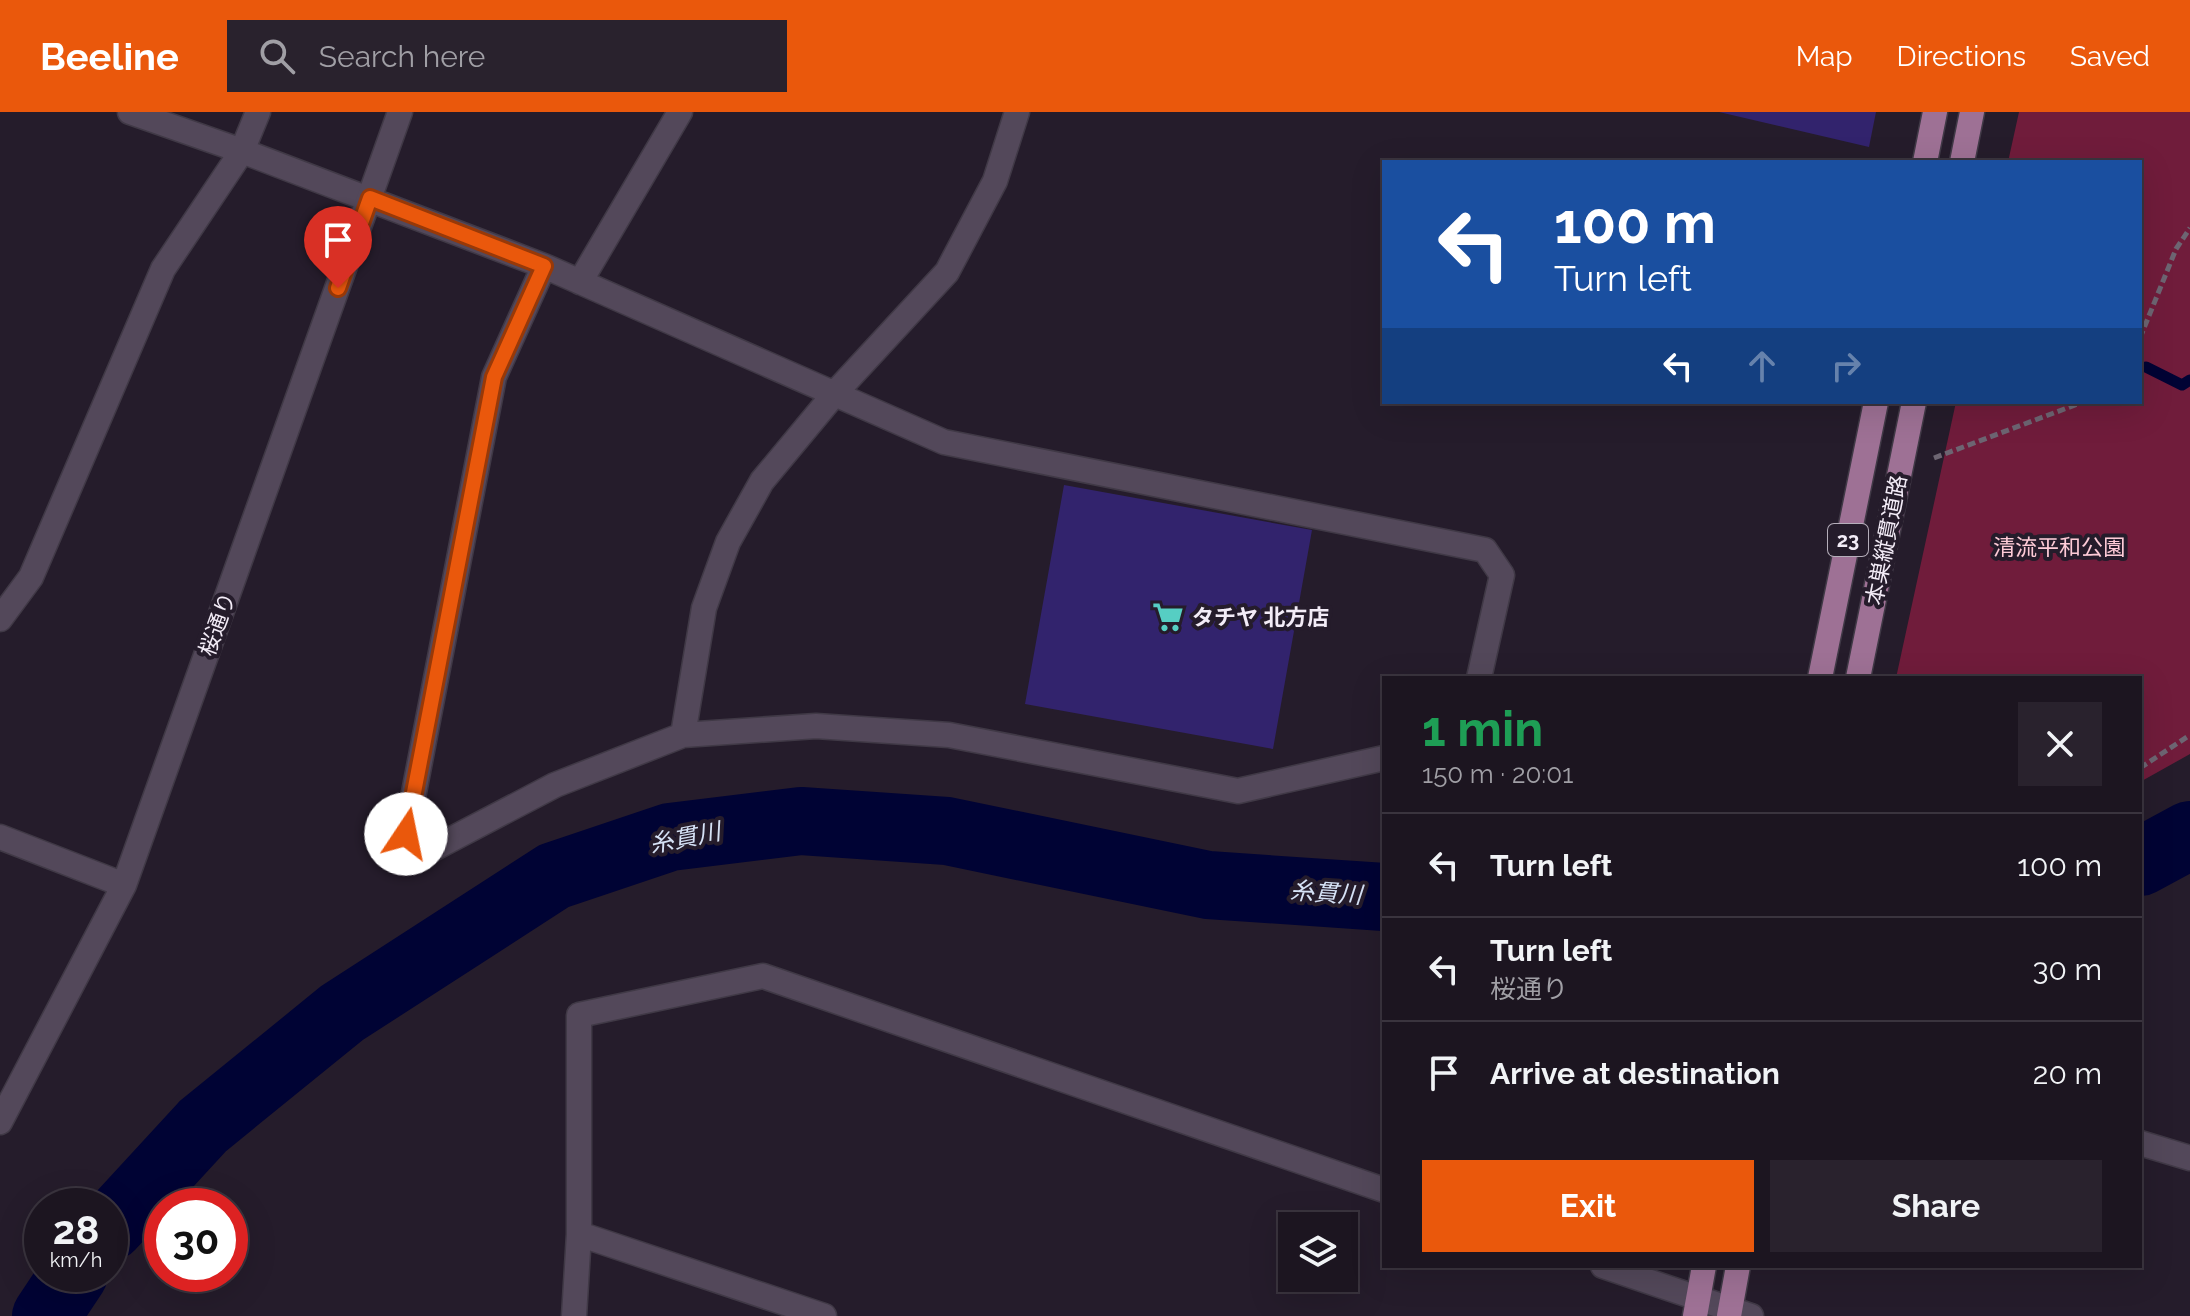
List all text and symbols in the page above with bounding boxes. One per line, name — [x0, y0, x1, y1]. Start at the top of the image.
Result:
search box — [227, 20, 787, 92]
text: Beeline — [40, 34, 179, 79]
icon: search — [255, 34, 299, 78]
text: Search here — [319, 39, 485, 74]
text: Map — [1796, 40, 1853, 73]
text: Directions — [1897, 40, 2026, 73]
text: Saved — [2070, 40, 2150, 73]
text: 100 m — [1554, 190, 1716, 256]
icon: left — [1422, 192, 1526, 296]
pin — [304, 206, 372, 288]
icon: arrive — [316, 218, 360, 262]
text: Turn left — [1554, 257, 1692, 299]
icon: left — [1656, 344, 1700, 388]
icon: ahead — [1740, 344, 1784, 388]
icon: right — [1824, 344, 1868, 388]
street label: 本巣縦貫道路 — [1861, 473, 1911, 607]
road number: 23 — [1828, 524, 1868, 556]
park label: 清流平和公園 — [1993, 534, 2125, 560]
street label: 桜通り — [193, 589, 241, 659]
supermarket icon: タチヤ 北方店 — [1151, 600, 1185, 634]
place label: タチヤ 北方店 — [1192, 604, 1329, 630]
text: 1 min — [1422, 701, 1543, 757]
button: close — [2018, 702, 2102, 786]
text: 150 m · 20:01 — [1422, 759, 1573, 789]
position arrow — [364, 792, 448, 876]
water label: 糸貫川 — [647, 816, 726, 859]
icon: left — [1422, 843, 1466, 887]
text: Turn left — [1490, 848, 1612, 883]
text: 100 m — [2017, 848, 2102, 883]
water label: 糸貫川 — [1289, 876, 1366, 910]
text: Turn left — [1490, 933, 1612, 968]
icon: left — [1422, 947, 1466, 991]
text: 30 m — [2032, 952, 2102, 987]
text: 桜通り — [1490, 974, 1568, 1004]
icon: arrive — [1422, 1051, 1466, 1095]
text: Arrive at destination — [1490, 1056, 1780, 1091]
text: 20 m — [2033, 1056, 2102, 1091]
button: Exit — [1422, 1160, 1754, 1252]
button: Share — [1770, 1160, 2102, 1252]
speed limit sign: 30 — [144, 1188, 248, 1292]
text: 28 — [53, 1206, 99, 1253]
map controls — [1278, 1212, 1358, 1292]
button: layers — [1278, 1212, 1358, 1292]
text: km/h — [50, 1248, 102, 1272]

